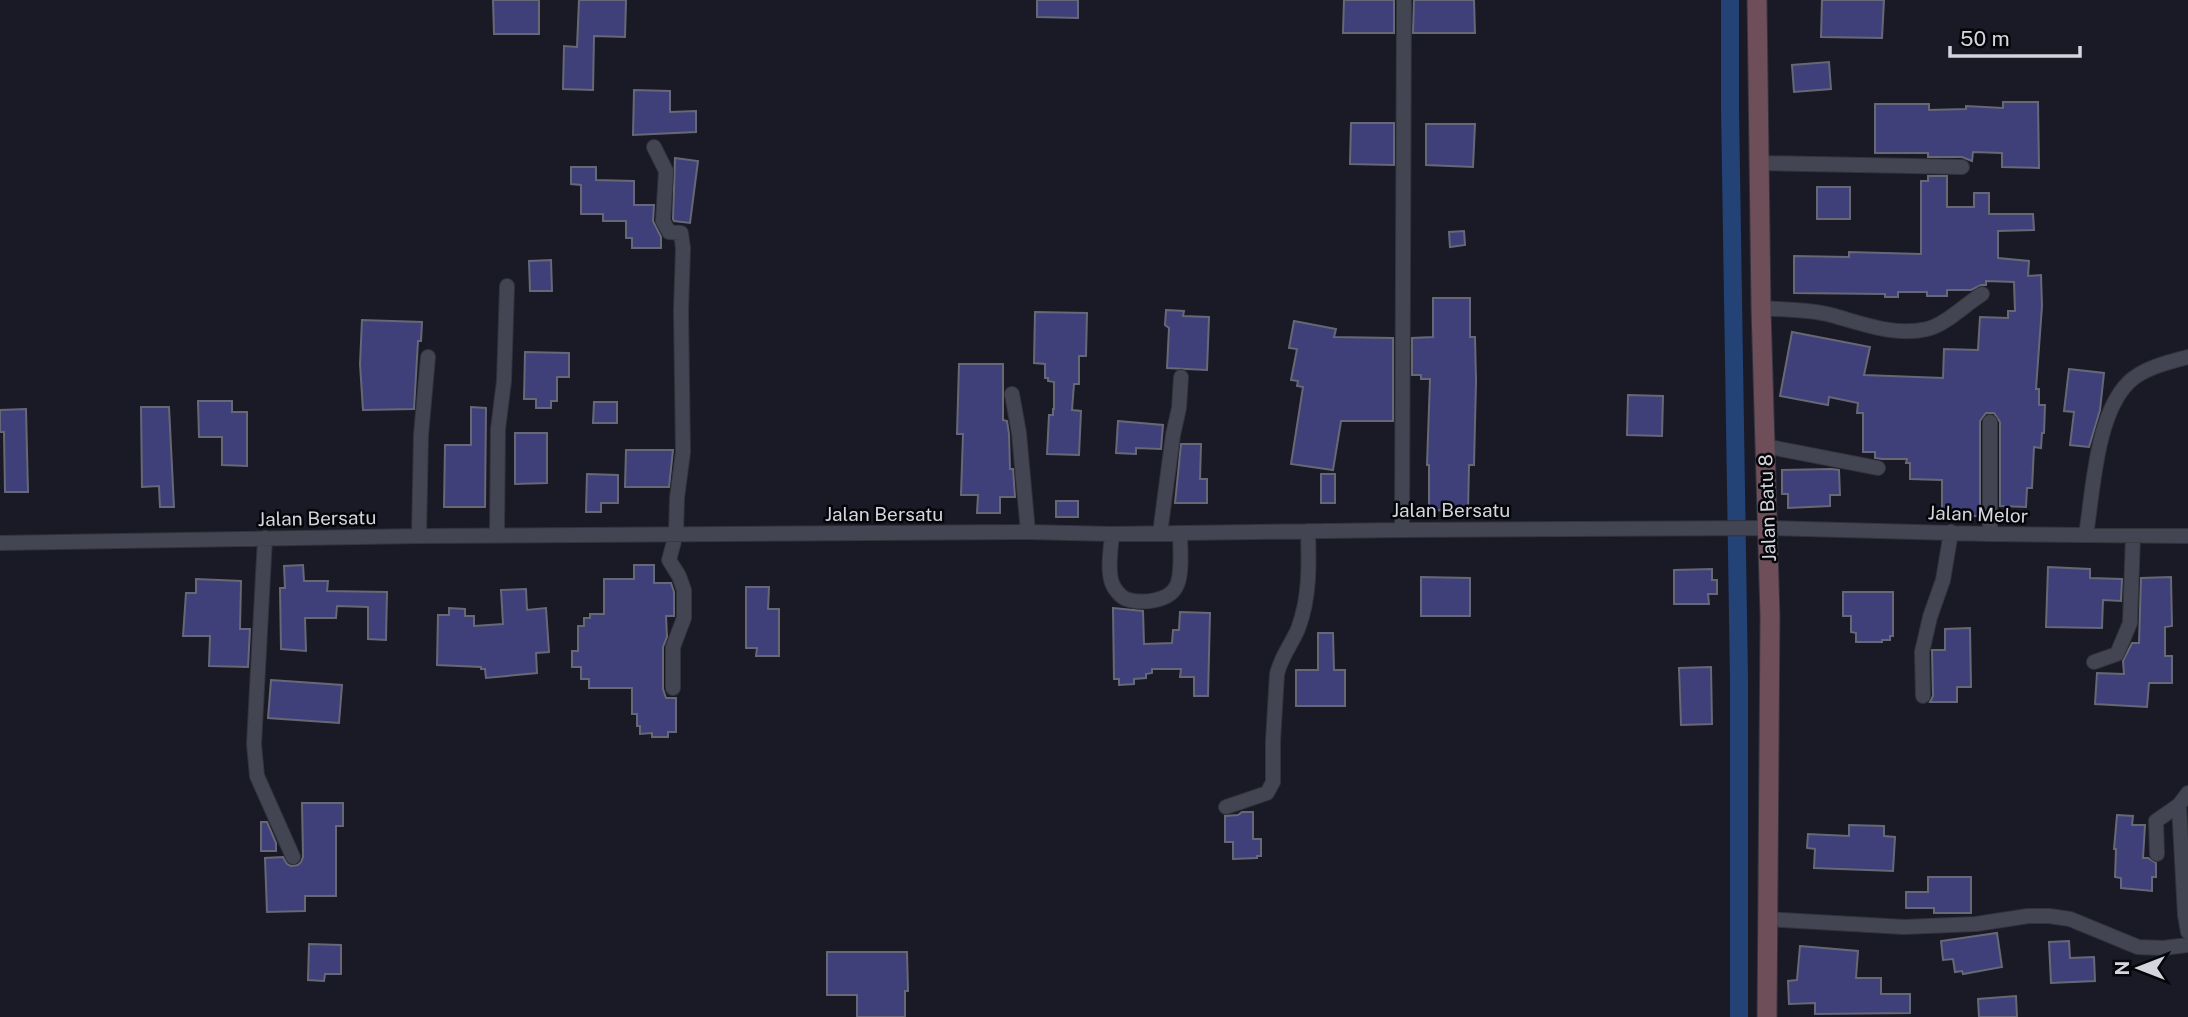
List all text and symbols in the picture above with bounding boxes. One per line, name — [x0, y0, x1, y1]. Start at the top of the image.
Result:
scale bar — [1950, 14, 2080, 58]
text: 50 m — [1960, 26, 2010, 51]
street label: Jalan Batu 8 — [1754, 454, 1780, 562]
street label: Jalan Bersatu — [1392, 499, 1510, 521]
street label: Jalan Melor — [1927, 501, 2029, 527]
street label: Jalan Bersatu — [825, 503, 943, 525]
street label: Jalan Bersatu — [257, 506, 377, 530]
north arrow — [2104, 933, 2174, 1003]
text: N — [2111, 961, 2133, 975]

